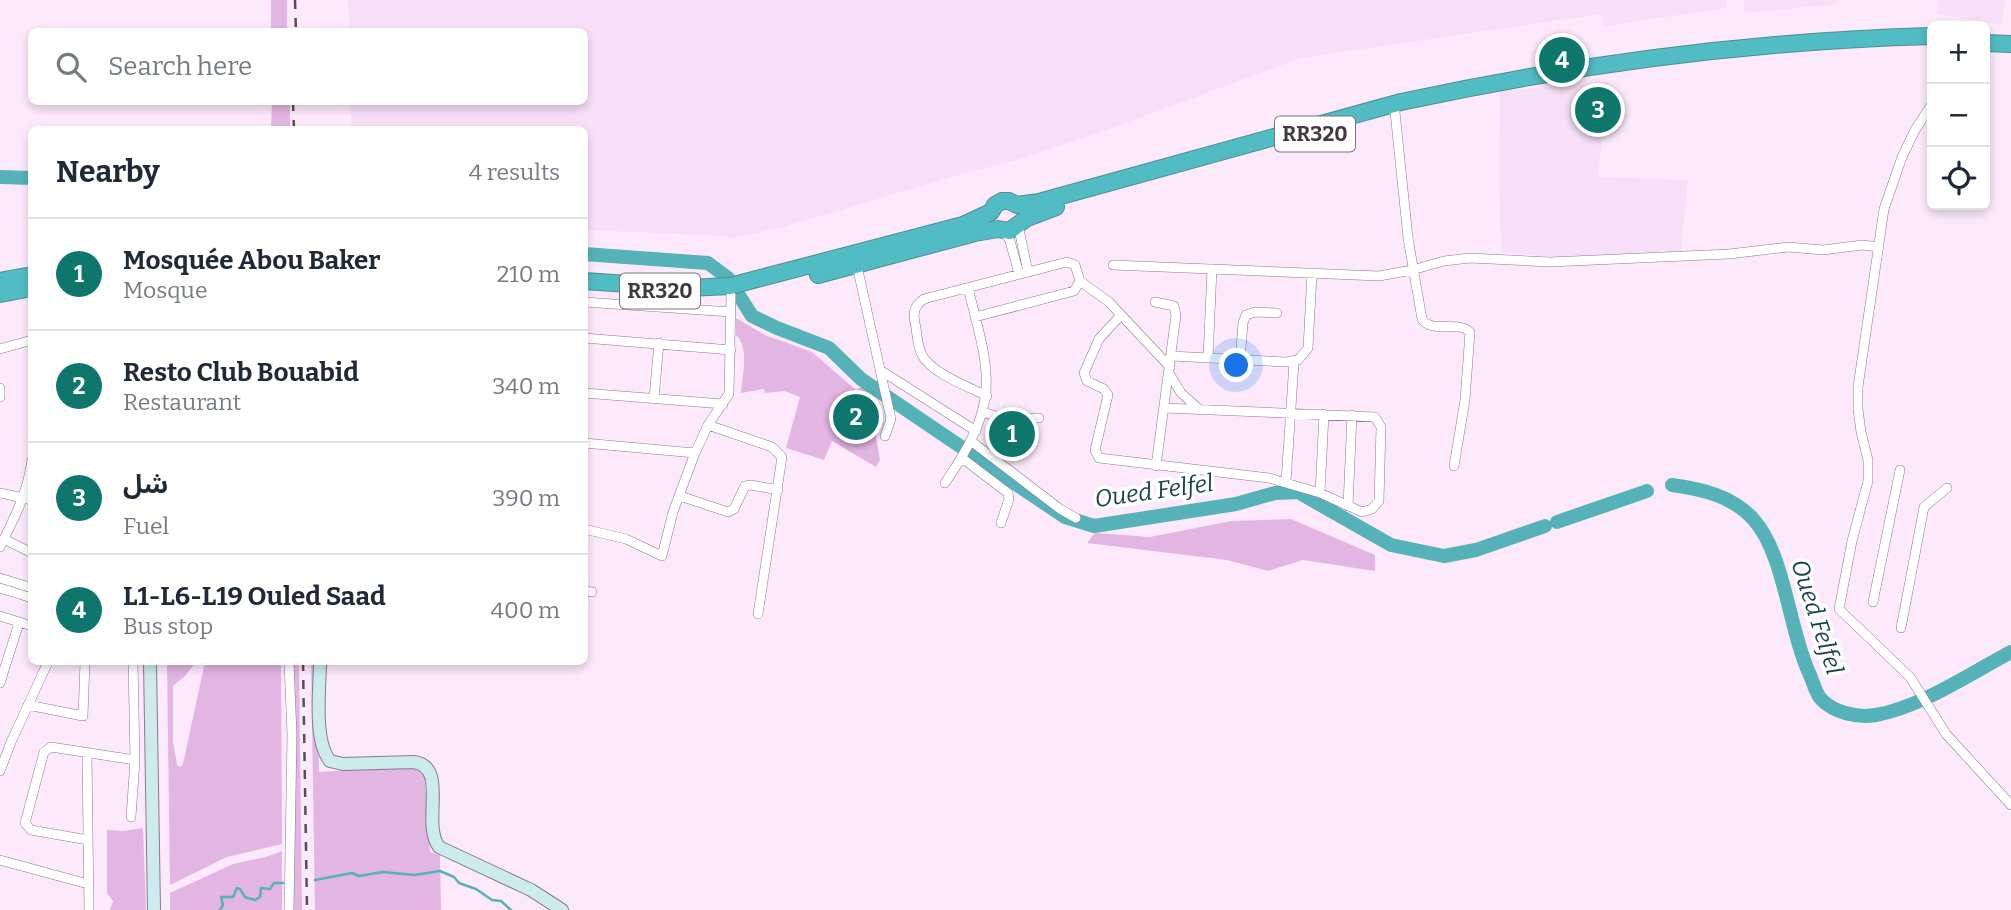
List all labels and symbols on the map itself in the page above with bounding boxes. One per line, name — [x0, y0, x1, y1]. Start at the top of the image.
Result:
pin: 4 — [1539, 34, 1585, 86]
pin: 3 — [1575, 84, 1621, 136]
road number: RR320 — [1275, 116, 1355, 152]
road number: RR320 — [620, 274, 700, 308]
your location — [1219, 348, 1253, 382]
pin: 2 — [833, 391, 879, 443]
pin: 1 — [989, 408, 1035, 460]
water label: Oued Felfel — [1093, 469, 1215, 513]
water label: Oued Felfel — [1785, 556, 1849, 678]

